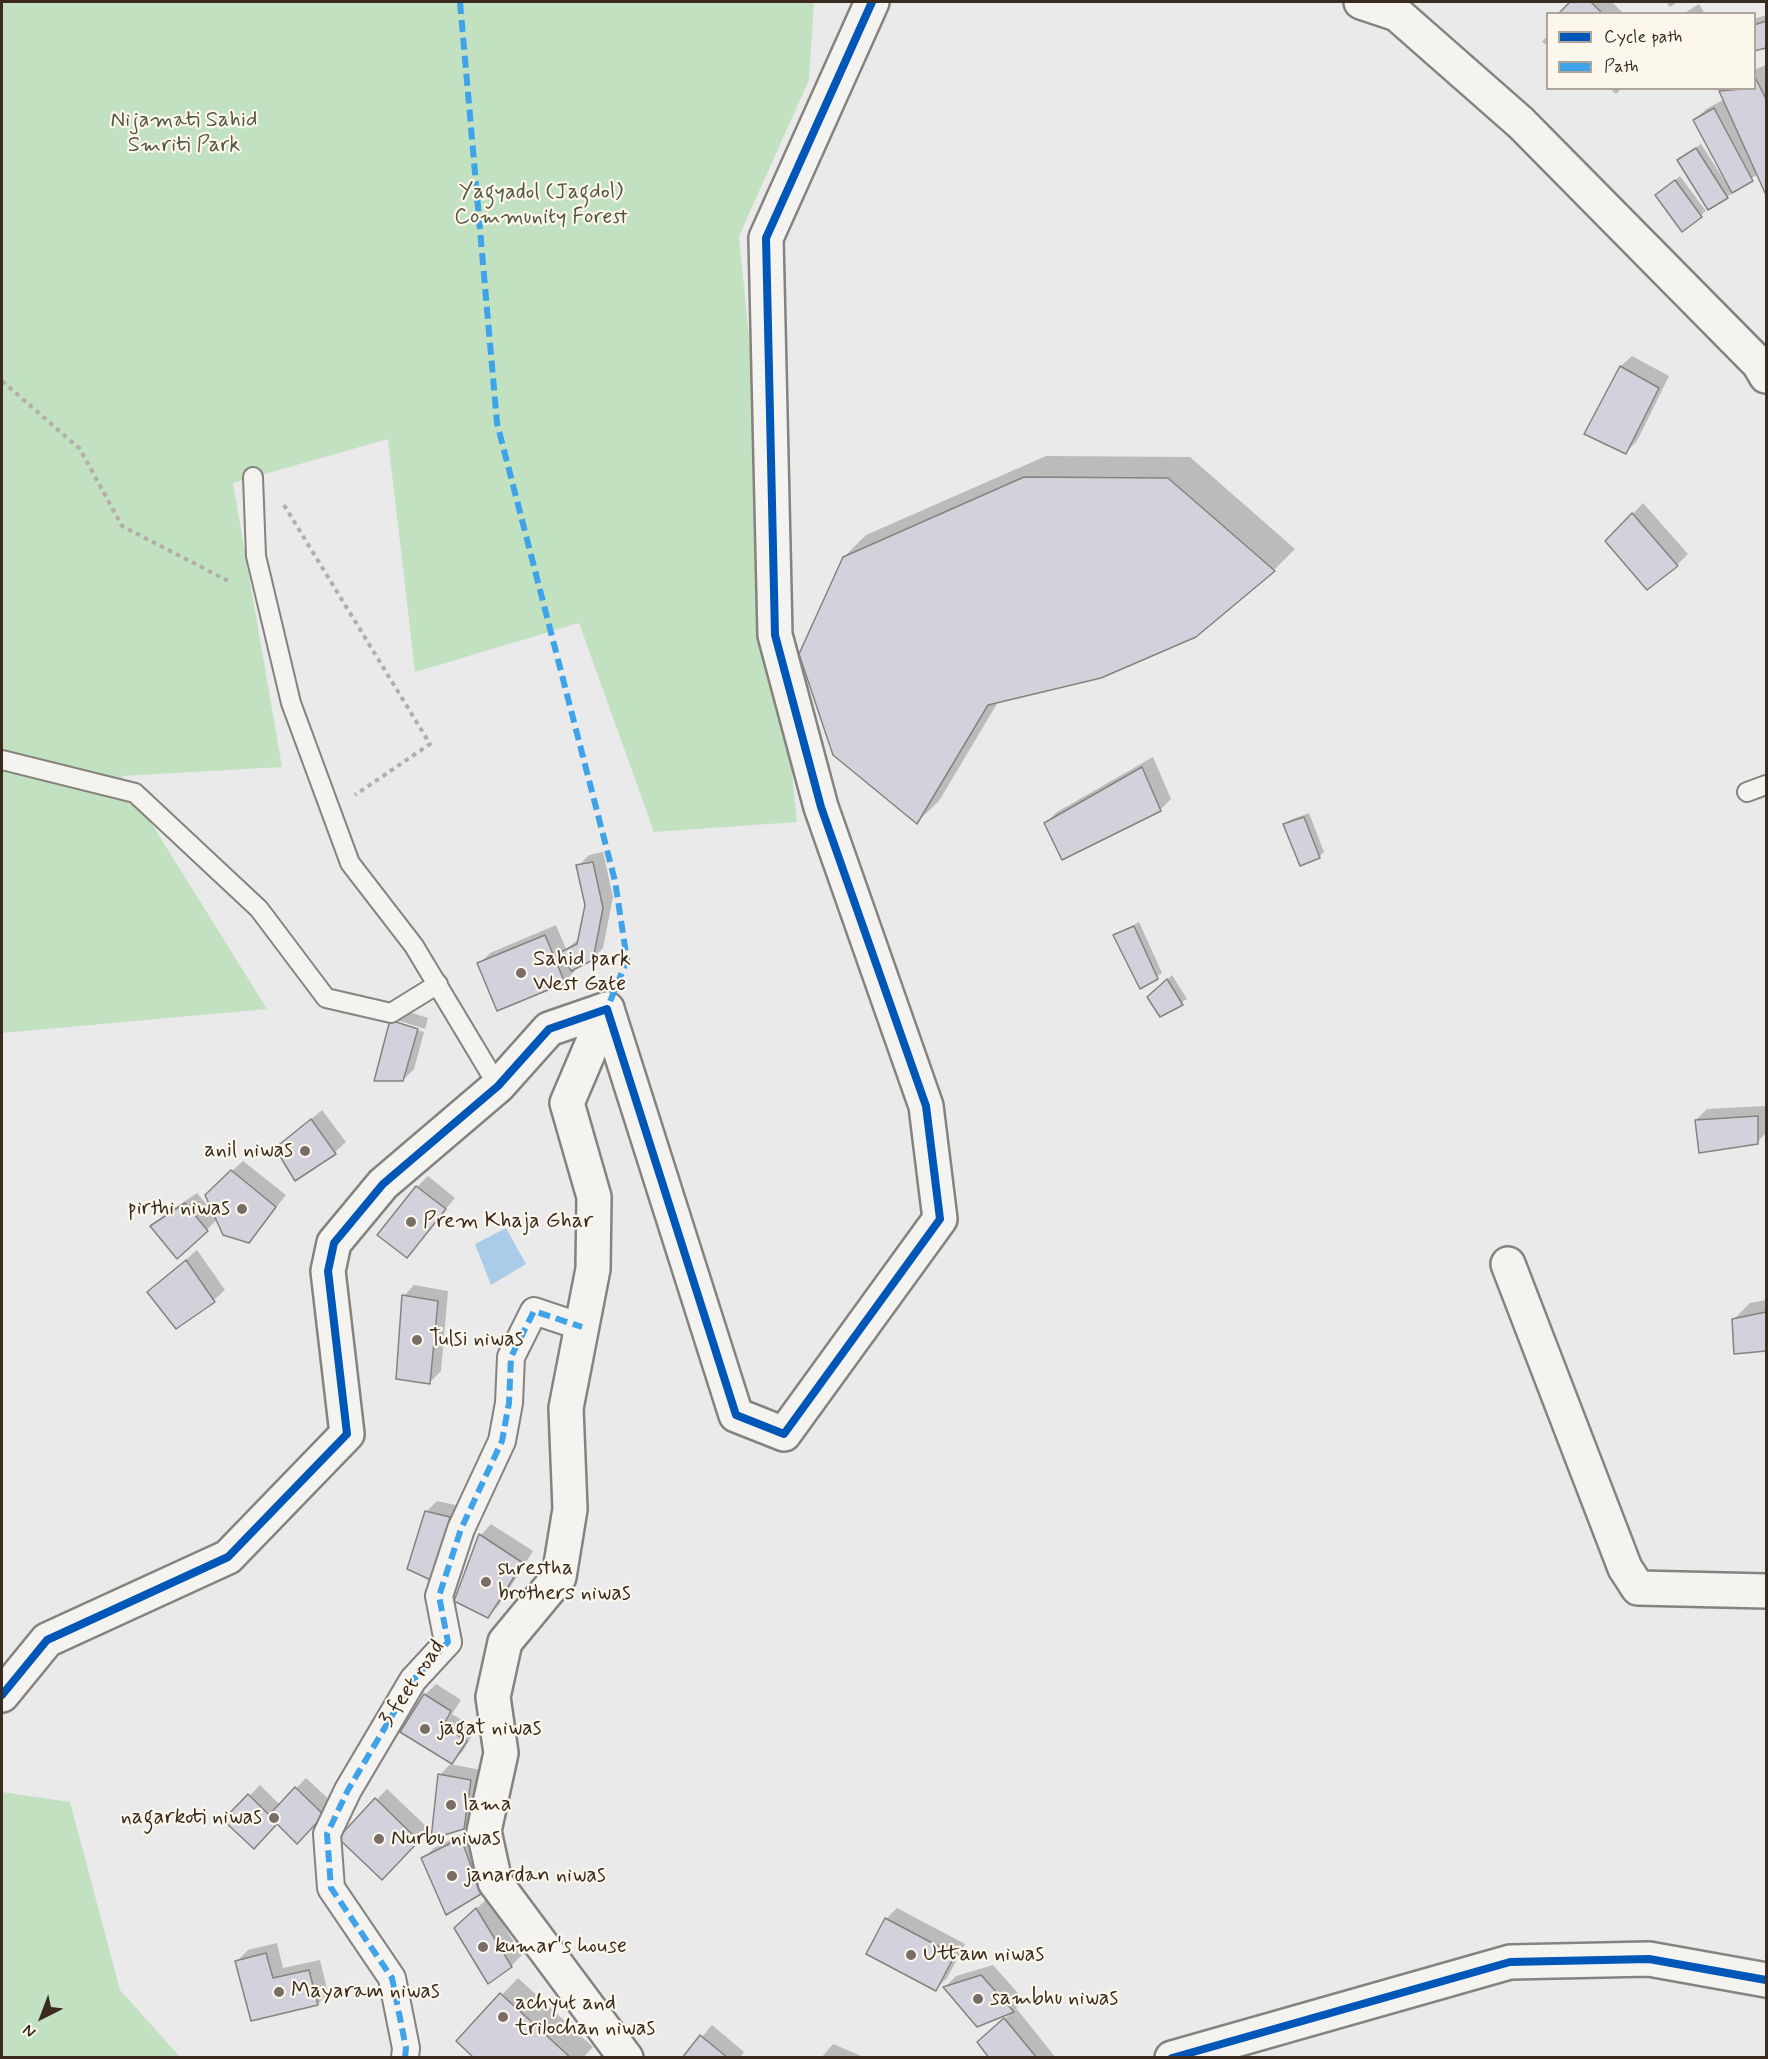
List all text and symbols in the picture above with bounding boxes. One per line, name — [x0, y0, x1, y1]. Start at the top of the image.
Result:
legend — [1546, 12, 1756, 90]
text: Cycle path — [1604, 25, 1682, 49]
text: Path — [1604, 55, 1639, 79]
park label: Nijamati Sahid Smriti Park — [111, 108, 257, 160]
park label: Yagyadol (Jagdol) Community Forest — [454, 180, 628, 231]
place label: Sahid park West Gate — [533, 947, 631, 998]
marker: Sahid park West Gate — [514, 966, 528, 980]
place label: anil niwas — [204, 1138, 293, 1164]
marker: anil niwas — [298, 1144, 312, 1158]
place label: pirthi niwas — [128, 1196, 230, 1222]
marker: pirthi niwas — [235, 1202, 249, 1216]
place label: Prem Khaja Ghar — [423, 1209, 593, 1235]
marker: Prem Khaja Ghar — [404, 1215, 418, 1229]
place label: Tulsi niwas — [429, 1327, 523, 1353]
marker: Tulsi niwas — [410, 1333, 424, 1347]
place label: shrestha brothers niwas — [498, 1556, 631, 1608]
marker: shrestha brothers niwas — [479, 1575, 493, 1589]
street label: 3 feet road — [374, 1636, 452, 1732]
place label: jagat niwas — [437, 1716, 541, 1742]
marker: jagat niwas — [418, 1722, 432, 1736]
place label: lama — [463, 1792, 512, 1818]
marker: lama — [444, 1798, 458, 1812]
place label: nagarkoti niwas — [121, 1805, 262, 1831]
marker: nagarkoti niwas — [267, 1811, 281, 1825]
place label: Nurbu niwas — [391, 1826, 501, 1852]
marker: Nurbu niwas — [372, 1832, 386, 1846]
place label: janardan niwas — [464, 1863, 606, 1889]
marker: janardan niwas — [445, 1869, 459, 1883]
place label: kumar's house — [495, 1934, 627, 1960]
marker: kumar's house — [476, 1940, 490, 1954]
place label: Uttam niwas — [923, 1942, 1044, 1968]
marker: Uttam niwas — [904, 1948, 918, 1962]
place label: Mayaram niwas — [291, 1979, 440, 2005]
marker: Mayaram niwas — [272, 1985, 286, 1999]
place label: sambhu niwas — [990, 1986, 1118, 2012]
north arrow — [12, 1987, 72, 2047]
place label: achyut and trilochan niwas — [515, 1991, 655, 2042]
marker: sambhu niwas — [971, 1992, 985, 2006]
marker: achyut and trilochan niwas — [496, 2010, 510, 2024]
text: N — [19, 2019, 41, 2042]

